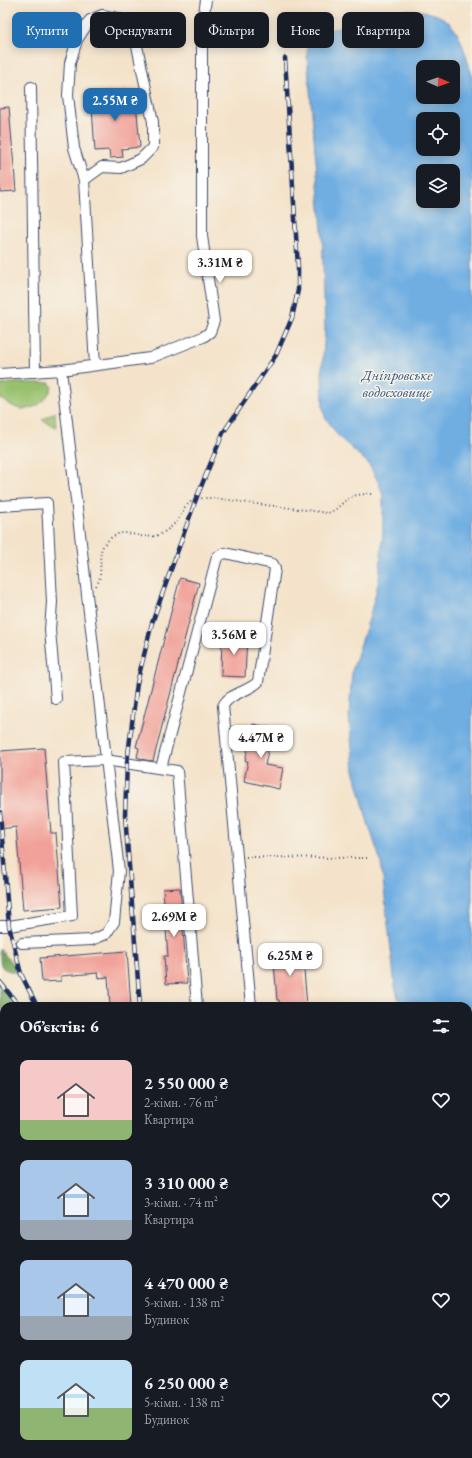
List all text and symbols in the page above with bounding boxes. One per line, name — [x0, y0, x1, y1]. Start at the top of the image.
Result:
chip: Купити — [12, 12, 82, 48]
chip: Орендувати — [90, 12, 186, 48]
chip: Фільтри — [194, 12, 269, 48]
chip: Нове — [277, 12, 334, 48]
chip: Квартира — [342, 12, 424, 48]
north arrow — [416, 60, 460, 104]
map controls — [416, 60, 460, 208]
pin: 2.55M ₴ — [78, 88, 152, 122]
text: 2.55M ₴ — [92, 92, 138, 109]
button: locate — [416, 112, 460, 156]
button: layers — [416, 164, 460, 208]
pin: 3.31M ₴ — [183, 250, 257, 284]
text: 3.31M ₴ — [197, 254, 243, 271]
water label: Дніпровське водосховище — [361, 365, 433, 401]
pin: 3.56M ₴ — [197, 622, 271, 656]
text: 3.56M ₴ — [211, 626, 257, 643]
pin: 4.47M ₴ — [224, 725, 298, 759]
text: 4.47M ₴ — [238, 729, 284, 746]
pin: 2.69M ₴ — [137, 904, 211, 938]
text: 2.69M ₴ — [151, 908, 197, 925]
pin: 6.25M ₴ — [253, 943, 327, 977]
text: 6.25M ₴ — [267, 947, 313, 964]
text: Об’єктів: 6 — [20, 1015, 99, 1037]
icon: filters — [430, 1015, 452, 1037]
text: 2 550 000 ₴ — [144, 1072, 228, 1094]
icon: home — [52, 1076, 100, 1124]
icon: heart — [430, 1089, 452, 1111]
text: 2-кімн. · 76 m² — [144, 1094, 218, 1111]
text: Квартира — [144, 1111, 194, 1128]
text: 3 310 000 ₴ — [144, 1172, 228, 1194]
icon: home — [52, 1176, 100, 1224]
icon: heart — [430, 1189, 452, 1211]
text: 3-кімн. · 74 m² — [144, 1194, 218, 1211]
text: Квартира — [144, 1211, 194, 1228]
text: 4 470 000 ₴ — [144, 1272, 228, 1294]
icon: home — [52, 1276, 100, 1324]
icon: heart — [430, 1289, 452, 1311]
text: 5-кімн. · 138 m² — [144, 1294, 224, 1311]
text: Будинок — [144, 1311, 189, 1328]
text: 6 250 000 ₴ — [144, 1372, 228, 1394]
icon: home — [52, 1376, 100, 1424]
icon: heart — [430, 1389, 452, 1411]
text: 5-кімн. · 138 m² — [144, 1394, 224, 1411]
text: Будинок — [144, 1411, 189, 1428]

